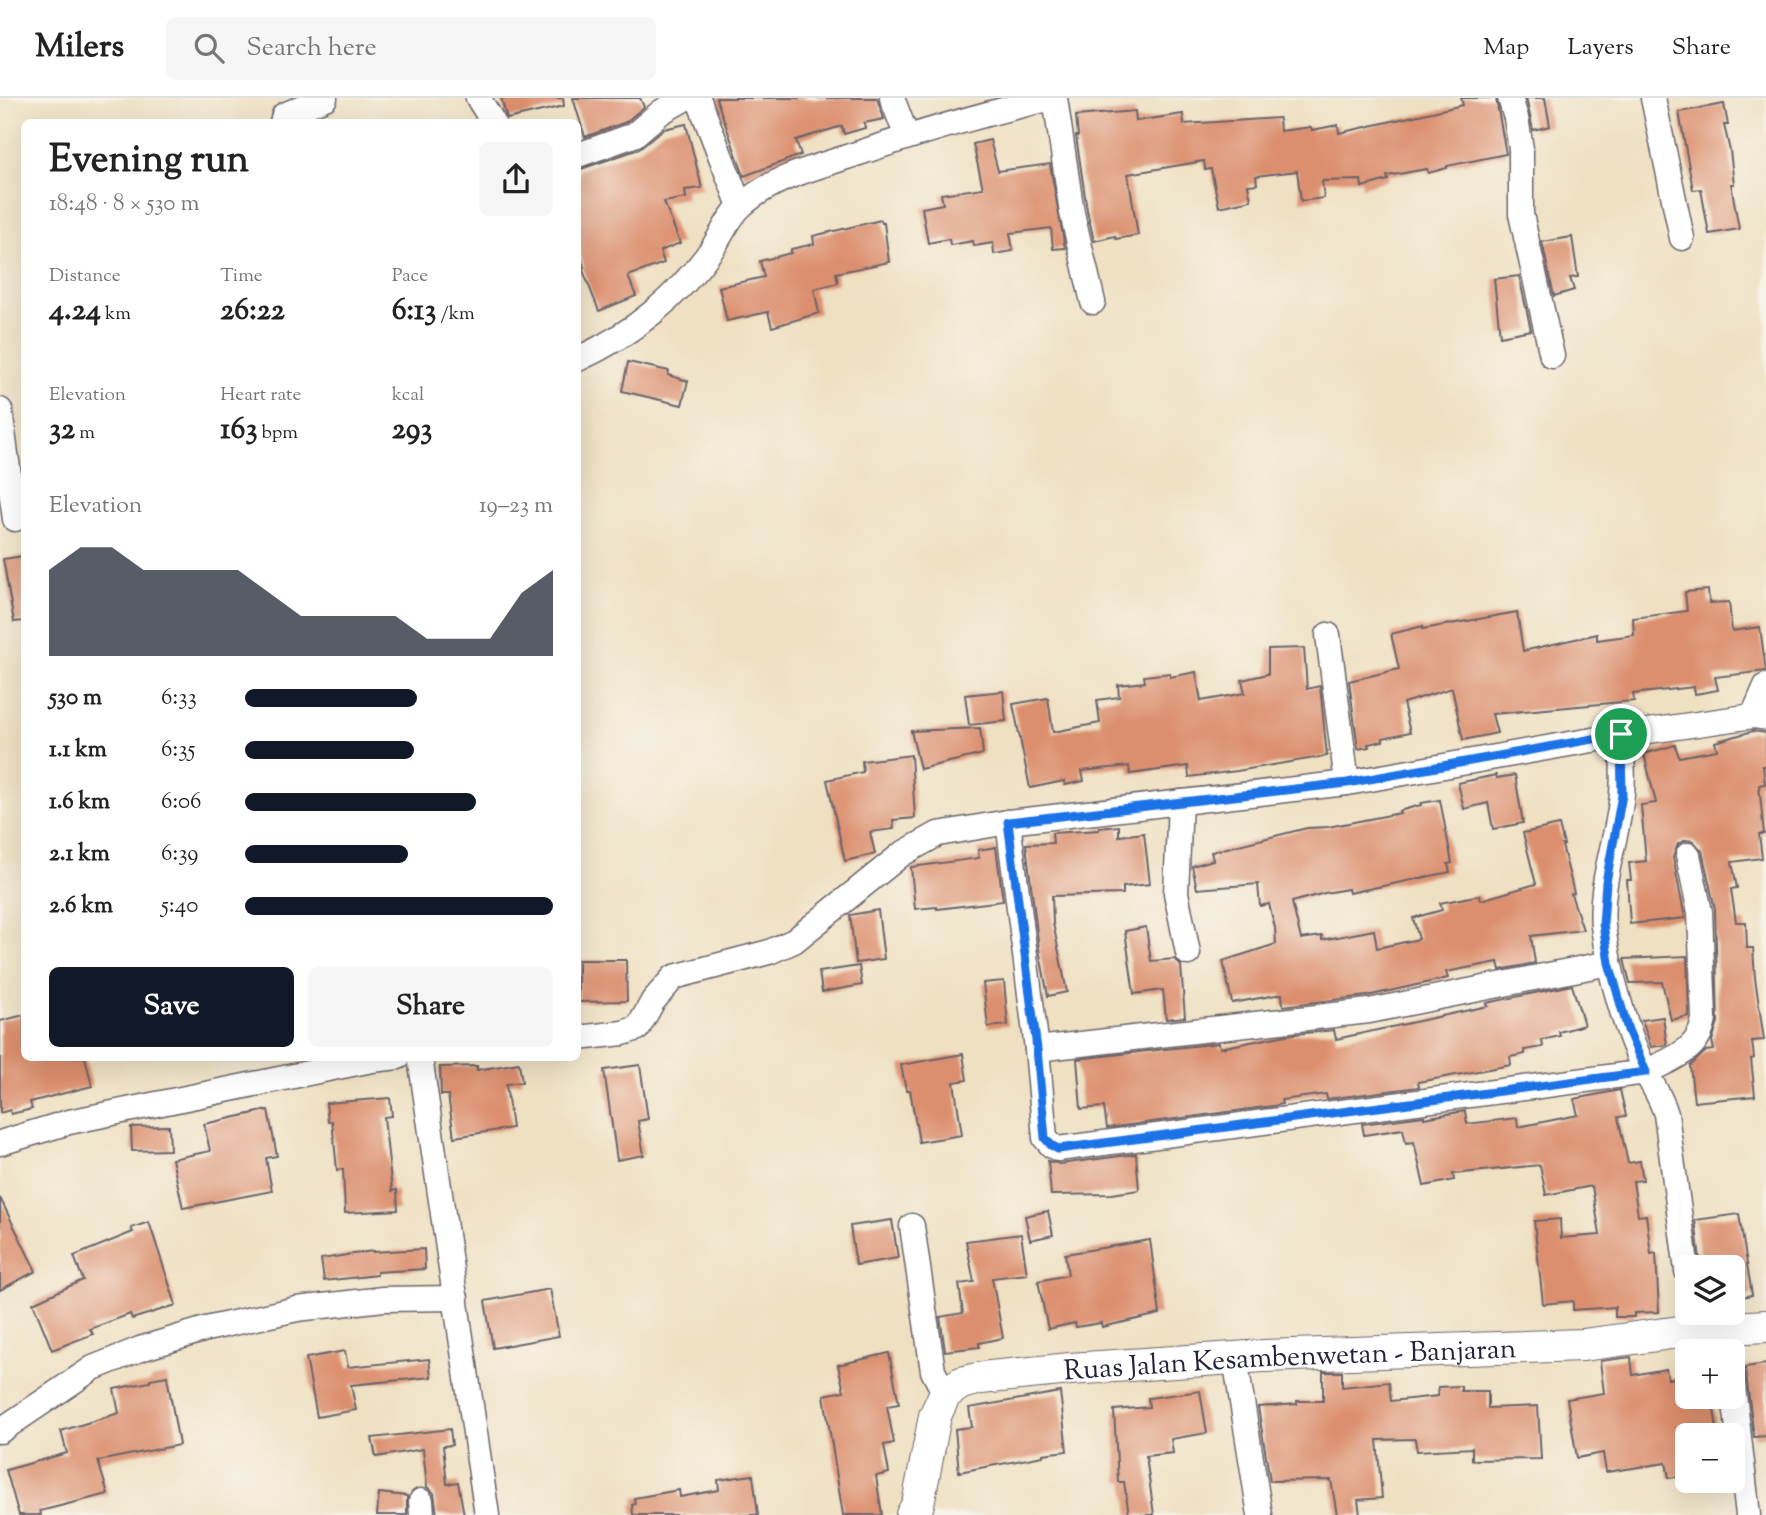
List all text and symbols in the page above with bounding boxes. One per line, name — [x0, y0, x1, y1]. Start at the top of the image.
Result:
search box — [166, 17, 656, 80]
text: Milers — [35, 24, 124, 72]
icon: search — [190, 29, 228, 67]
text: Search here — [246, 30, 377, 67]
text: Map — [1483, 31, 1529, 65]
text: Layers — [1567, 31, 1634, 65]
text: Share — [1672, 31, 1731, 65]
text: Evening run — [49, 135, 249, 189]
button: share — [479, 142, 553, 216]
text: 18:48 · 8 × 530 m — [49, 188, 199, 221]
text: Distance — [49, 263, 121, 290]
text: Time — [220, 263, 263, 290]
text: Pace — [392, 263, 428, 290]
text: 4.24 — [49, 290, 101, 333]
text: 26:22 — [220, 290, 285, 333]
text: 6:13 — [392, 290, 436, 333]
text: km — [101, 301, 131, 328]
text: /km — [436, 301, 475, 328]
text: Elevation — [49, 382, 126, 409]
text: Heart rate — [220, 382, 301, 409]
text: kcal — [392, 382, 424, 409]
text: 32 — [49, 409, 75, 452]
text: 163 — [220, 409, 258, 452]
text: 293 — [392, 409, 432, 452]
text: m — [75, 420, 95, 447]
text: bpm — [258, 420, 298, 447]
text: Elevation — [49, 490, 142, 523]
text: 19–23 m — [479, 490, 553, 523]
text: 530 m — [49, 682, 102, 715]
text: 6:33 — [161, 682, 197, 715]
pin — [1591, 704, 1651, 764]
icon: arrive — [1602, 715, 1640, 753]
text: 1.1 km — [49, 734, 107, 767]
text: 6:35 — [161, 734, 195, 767]
text: 1.6 km — [49, 786, 110, 819]
text: 6:06 — [161, 786, 202, 819]
text: 2.1 km — [49, 838, 110, 871]
text: 6:39 — [161, 838, 198, 871]
text: 2.6 km — [49, 890, 113, 923]
text: 5:40 — [161, 890, 198, 923]
button: Save — [49, 967, 294, 1047]
button: Share — [308, 967, 553, 1047]
map controls — [1675, 1255, 1745, 1493]
button: layers — [1675, 1255, 1745, 1325]
street label: Ruas Jalan Kesambenwetan - Banjaran — [1062, 1330, 1517, 1392]
button: + — [1675, 1339, 1745, 1409]
button: − — [1675, 1423, 1745, 1493]

